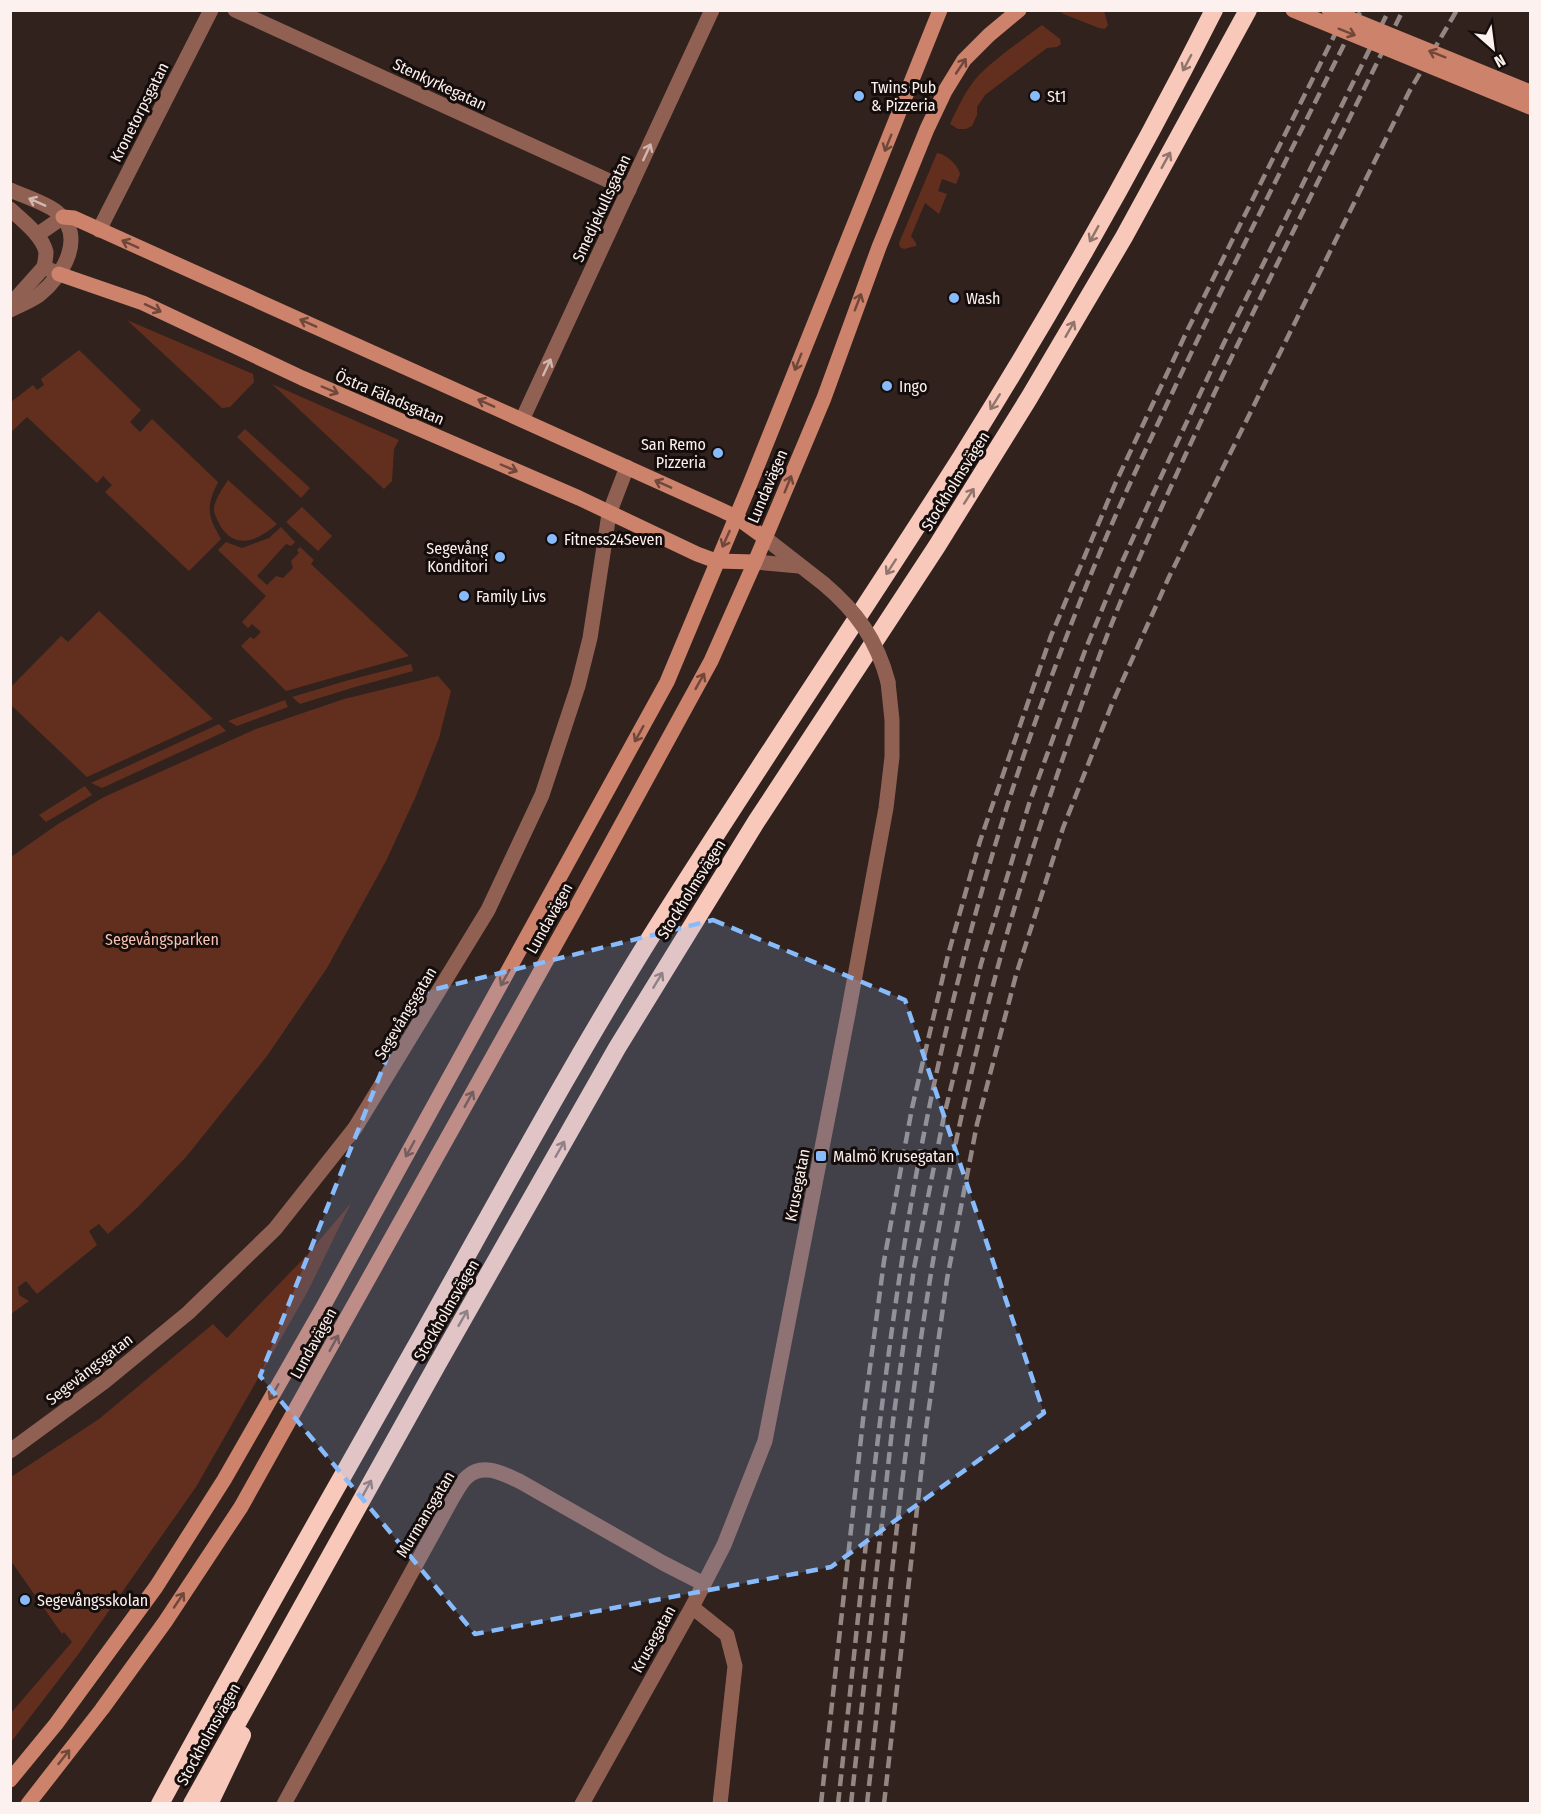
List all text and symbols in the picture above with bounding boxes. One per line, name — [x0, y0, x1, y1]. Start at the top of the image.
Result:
north arrow — [1463, 18, 1523, 78]
one-way arrow — [1337, 27, 1356, 38]
one-way arrow — [1429, 48, 1447, 59]
text: N — [1491, 50, 1509, 71]
one-way arrow — [1181, 53, 1192, 71]
street label: Stenkyrkegatan — [390, 54, 490, 114]
one-way arrow — [955, 58, 967, 75]
street label: Kronetorpsgatan — [106, 59, 173, 165]
place label: Twins Pub & Pizzeria — [871, 78, 936, 115]
place label: St1 — [1047, 87, 1066, 106]
marker: Twins Pub & Pizzeria — [852, 89, 866, 103]
marker: St1 — [1028, 89, 1042, 103]
one-way arrow — [882, 133, 893, 152]
one-way arrow — [642, 143, 653, 161]
street label: Smedjekullsgatan — [568, 152, 635, 265]
one-way arrow — [1160, 152, 1172, 169]
one-way arrow — [29, 196, 47, 208]
one-way arrow — [1088, 225, 1100, 242]
one-way arrow — [121, 237, 139, 249]
place label: Wash — [966, 289, 1001, 308]
marker: Wash — [947, 291, 961, 305]
one-way arrow — [854, 293, 865, 312]
one-way arrow — [144, 302, 162, 314]
one-way arrow — [299, 317, 317, 329]
one-way arrow — [1064, 321, 1076, 338]
one-way arrow — [792, 353, 803, 371]
one-way arrow — [541, 358, 553, 376]
street label: Östra Fäladsgatan — [333, 366, 447, 429]
place label: Ingo — [899, 377, 927, 396]
marker: Ingo — [880, 379, 894, 393]
one-way arrow — [320, 385, 339, 396]
one-way arrow — [989, 393, 1001, 410]
one-way arrow — [477, 397, 495, 409]
street label: Stockholmsvägen — [917, 428, 994, 535]
place label: San Remo Pizzeria — [641, 435, 706, 472]
marker: San Remo Pizzeria — [711, 446, 725, 460]
street label: Lundavägen — [743, 447, 791, 526]
one-way arrow — [499, 463, 518, 474]
one-way arrow — [783, 475, 794, 494]
one-way arrow — [655, 477, 673, 489]
one-way arrow — [963, 488, 975, 505]
one-way arrow — [720, 529, 731, 548]
place label: Fitness24Seven — [564, 530, 663, 549]
marker: Fitness24Seven — [545, 532, 559, 546]
place label: Segevång Konditori — [426, 539, 488, 576]
marker: Segevång Konditori — [493, 550, 507, 564]
one-way arrow — [885, 558, 897, 575]
place label: Family Livs — [476, 587, 546, 606]
marker: Family Livs — [457, 589, 471, 603]
one-way arrow — [694, 673, 706, 690]
one-way arrow — [633, 725, 645, 742]
street label: Stockholmsvägen — [653, 836, 730, 943]
street label: Lundavägen — [522, 880, 577, 957]
park label: Segevångsparken — [105, 930, 219, 949]
street label: Segevångsgatan — [370, 963, 441, 1063]
one-way arrow — [498, 969, 510, 986]
one-way arrow — [652, 972, 664, 989]
one-way arrow — [463, 1091, 475, 1108]
one-way arrow — [404, 1140, 416, 1157]
one-way arrow — [554, 1141, 566, 1158]
street label: Krusegatan — [781, 1147, 814, 1223]
place label: Malmö Krusegatan — [833, 1147, 954, 1166]
marker: Malmö Krusegatan — [814, 1149, 828, 1163]
street label: Stockholmsvägen — [410, 1256, 483, 1364]
street label: Lundavägen — [286, 1305, 341, 1382]
one-way arrow — [457, 1310, 469, 1327]
street label: Segevångsgatan — [42, 1330, 136, 1409]
one-way arrow — [328, 1335, 340, 1352]
one-way arrow — [268, 1383, 280, 1400]
street label: Murmansgatan — [392, 1468, 459, 1561]
one-way arrow — [362, 1480, 374, 1497]
place label: Segevångsskolan — [37, 1591, 148, 1610]
one-way arrow — [174, 1592, 186, 1609]
marker: Segevångsskolan — [18, 1593, 32, 1607]
street label: Krusegatan — [627, 1602, 680, 1676]
street label: Stockholmsvägen — [173, 1680, 244, 1789]
one-way arrow — [58, 1749, 71, 1765]

